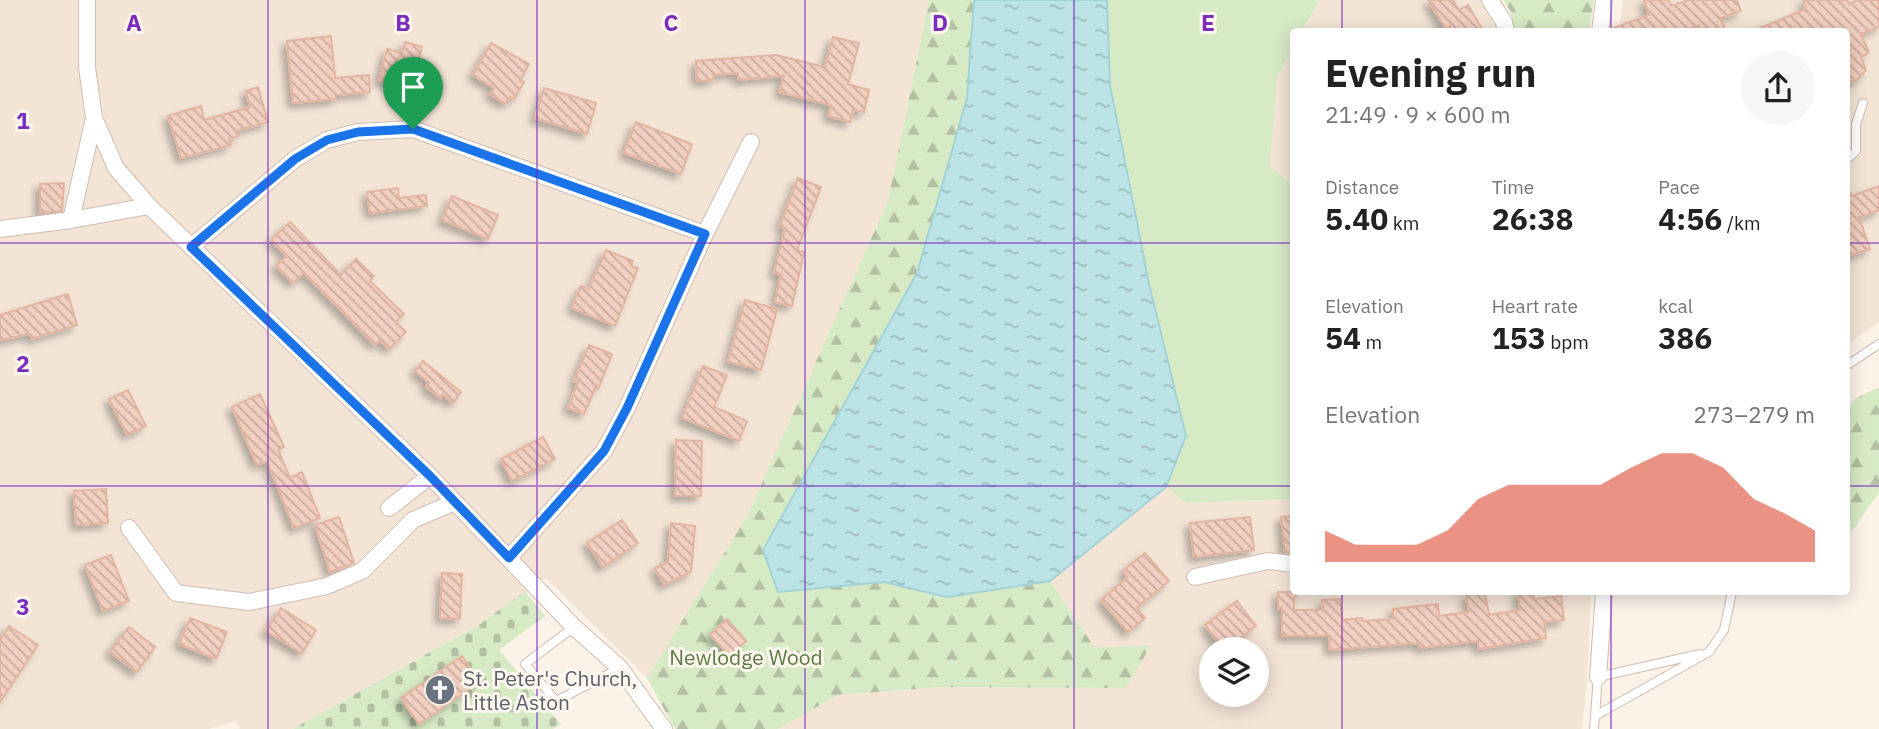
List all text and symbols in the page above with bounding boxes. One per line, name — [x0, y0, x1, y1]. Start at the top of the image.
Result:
text: A — [126, 7, 142, 37]
text: B — [395, 7, 411, 37]
text: C — [664, 7, 679, 37]
text: D — [932, 7, 948, 37]
text: E — [1201, 7, 1215, 37]
text: Evening run — [1325, 48, 1536, 97]
button: share — [1741, 51, 1815, 125]
pin — [383, 57, 443, 129]
icon: arrive — [394, 68, 432, 106]
text: 21:49 · 9 × 600 m — [1325, 99, 1511, 129]
text: 1 — [16, 105, 30, 135]
text: Distance — [1325, 175, 1399, 199]
text: Time — [1492, 175, 1534, 199]
text: Pace — [1658, 175, 1700, 199]
text: 5.40 — [1325, 199, 1388, 238]
text: 26:38 — [1492, 199, 1574, 238]
text: 4:56 — [1658, 199, 1722, 238]
text: km — [1388, 211, 1419, 235]
text: /km — [1722, 211, 1761, 235]
text: Elevation — [1325, 294, 1404, 318]
text: Heart rate — [1492, 294, 1578, 318]
text: kcal — [1658, 294, 1693, 318]
text: 54 — [1325, 318, 1361, 357]
text: 153 — [1492, 318, 1546, 357]
text: 386 — [1658, 318, 1712, 357]
text: m — [1361, 330, 1382, 354]
text: bpm — [1546, 330, 1589, 354]
text: 2 — [16, 348, 30, 378]
text: Elevation — [1325, 399, 1420, 429]
text: 273–279 m — [1693, 399, 1815, 429]
text: 3 — [16, 591, 30, 621]
map controls — [1199, 637, 1269, 707]
button: layers — [1199, 637, 1269, 707]
park label: Newlodge Wood — [669, 643, 823, 671]
place label: St. Peter's Church, Little Aston — [463, 664, 637, 716]
church icon: St. Peter's Church, Little Aston — [423, 673, 457, 707]

